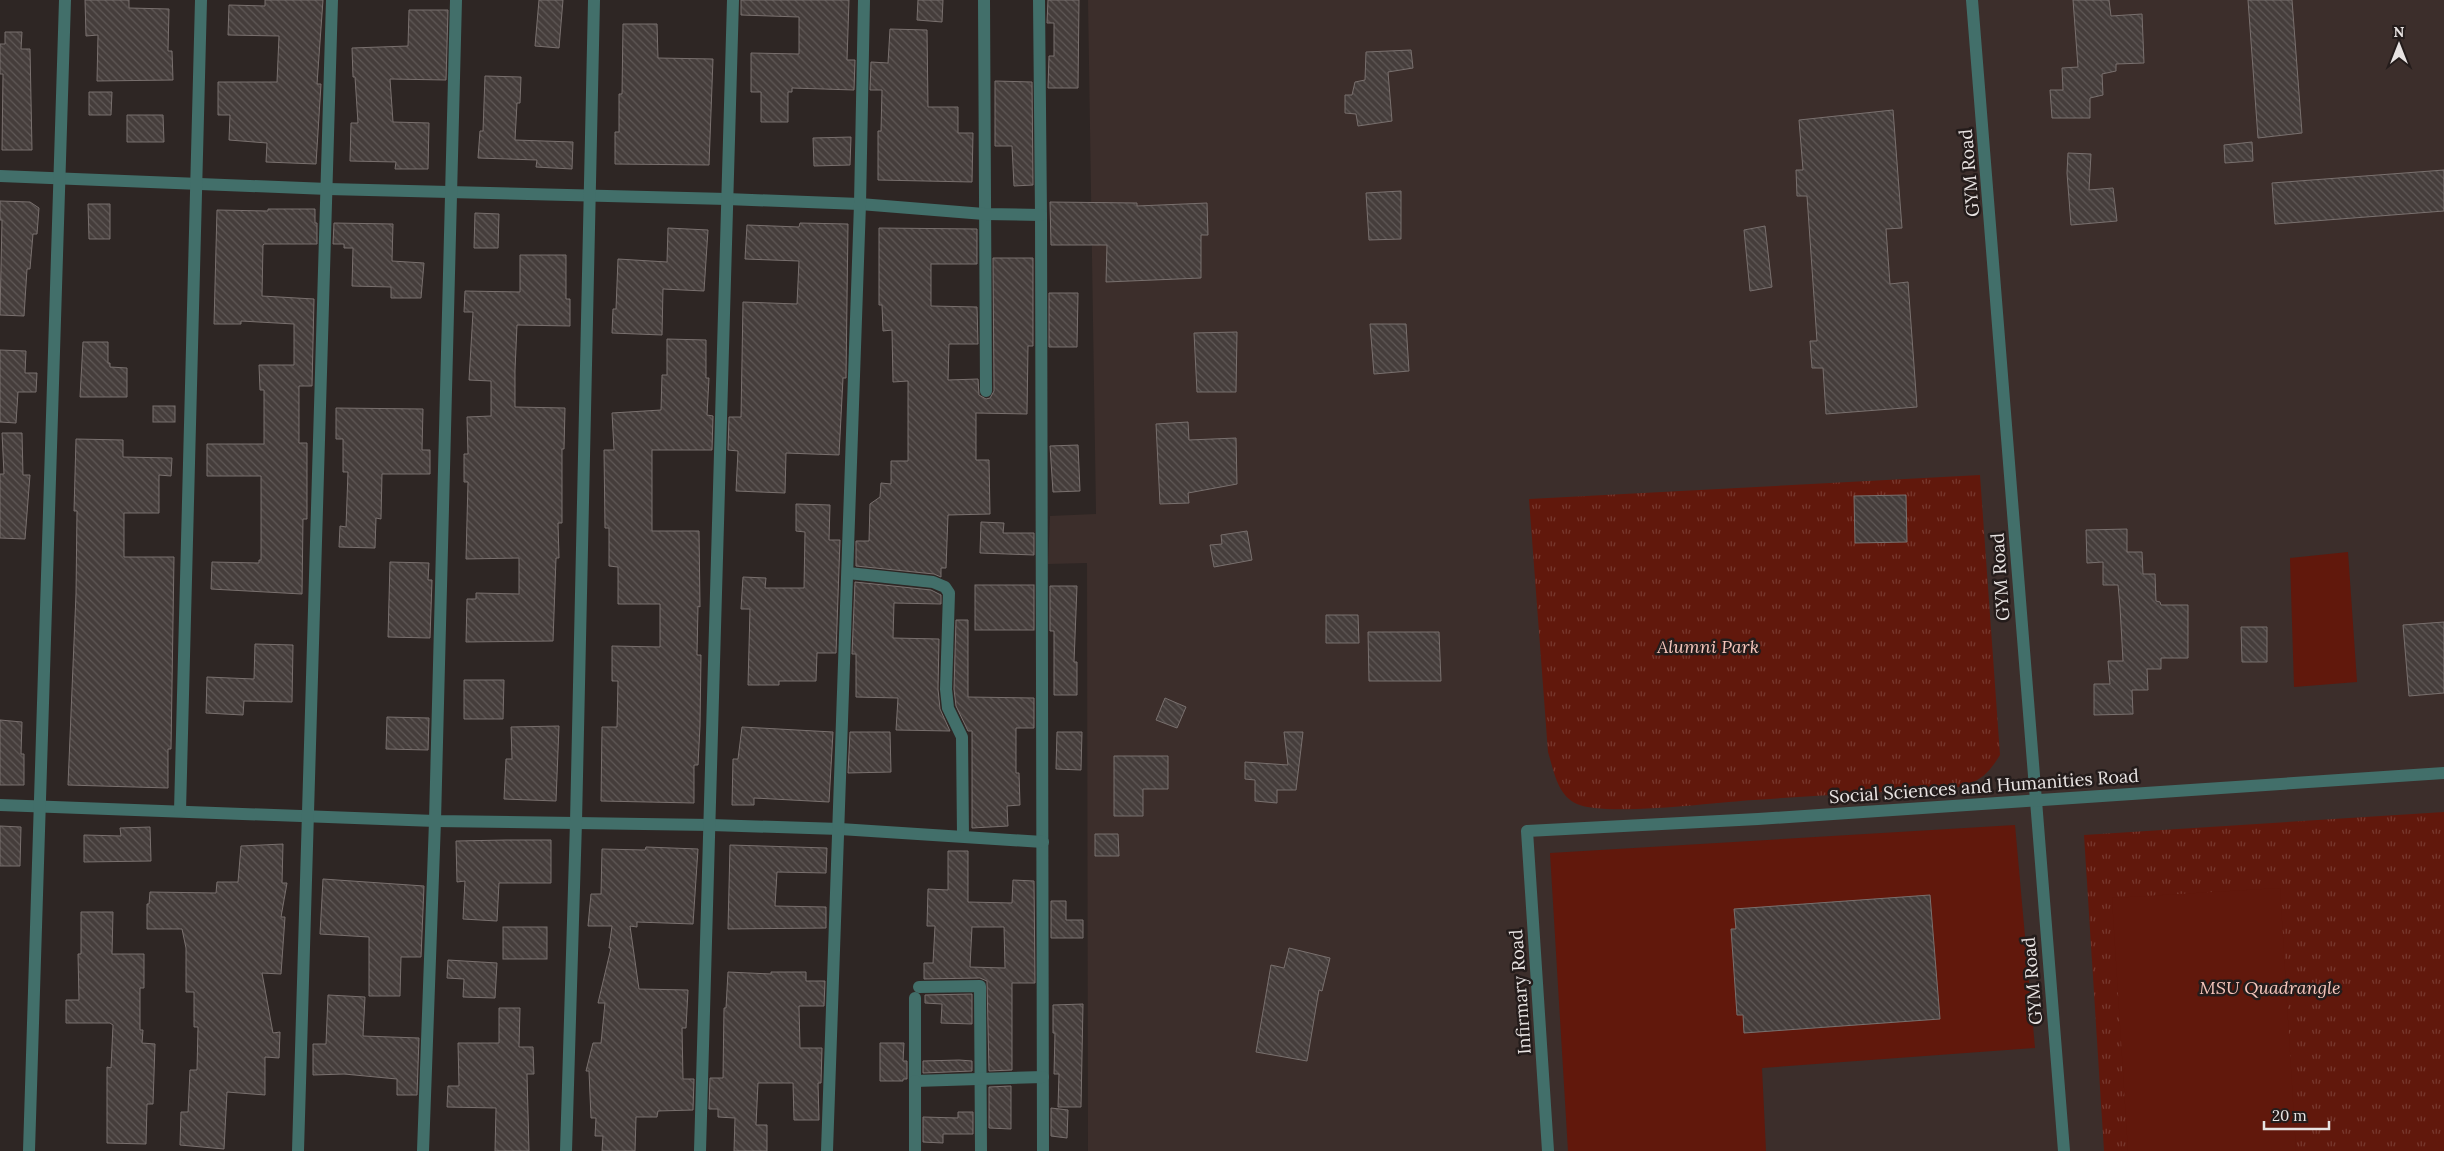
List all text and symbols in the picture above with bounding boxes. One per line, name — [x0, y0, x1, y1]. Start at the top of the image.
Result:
north arrow — [2374, 20, 2424, 70]
text: N — [2394, 23, 2405, 41]
street label: GYM Road — [1954, 128, 1984, 218]
street label: GYM Road — [1985, 532, 2015, 622]
park label: Alumni Park — [1656, 635, 1759, 658]
street label: Social Sciences and Humanities Road — [1828, 764, 2140, 808]
street label: Infirmary Road — [1504, 928, 1536, 1055]
street label: GYM Road — [2017, 936, 2047, 1026]
park label: MSU Quadrangle — [2199, 976, 2341, 999]
scale bar — [2264, 1098, 2329, 1130]
text: 20 m — [2272, 1106, 2307, 1125]

